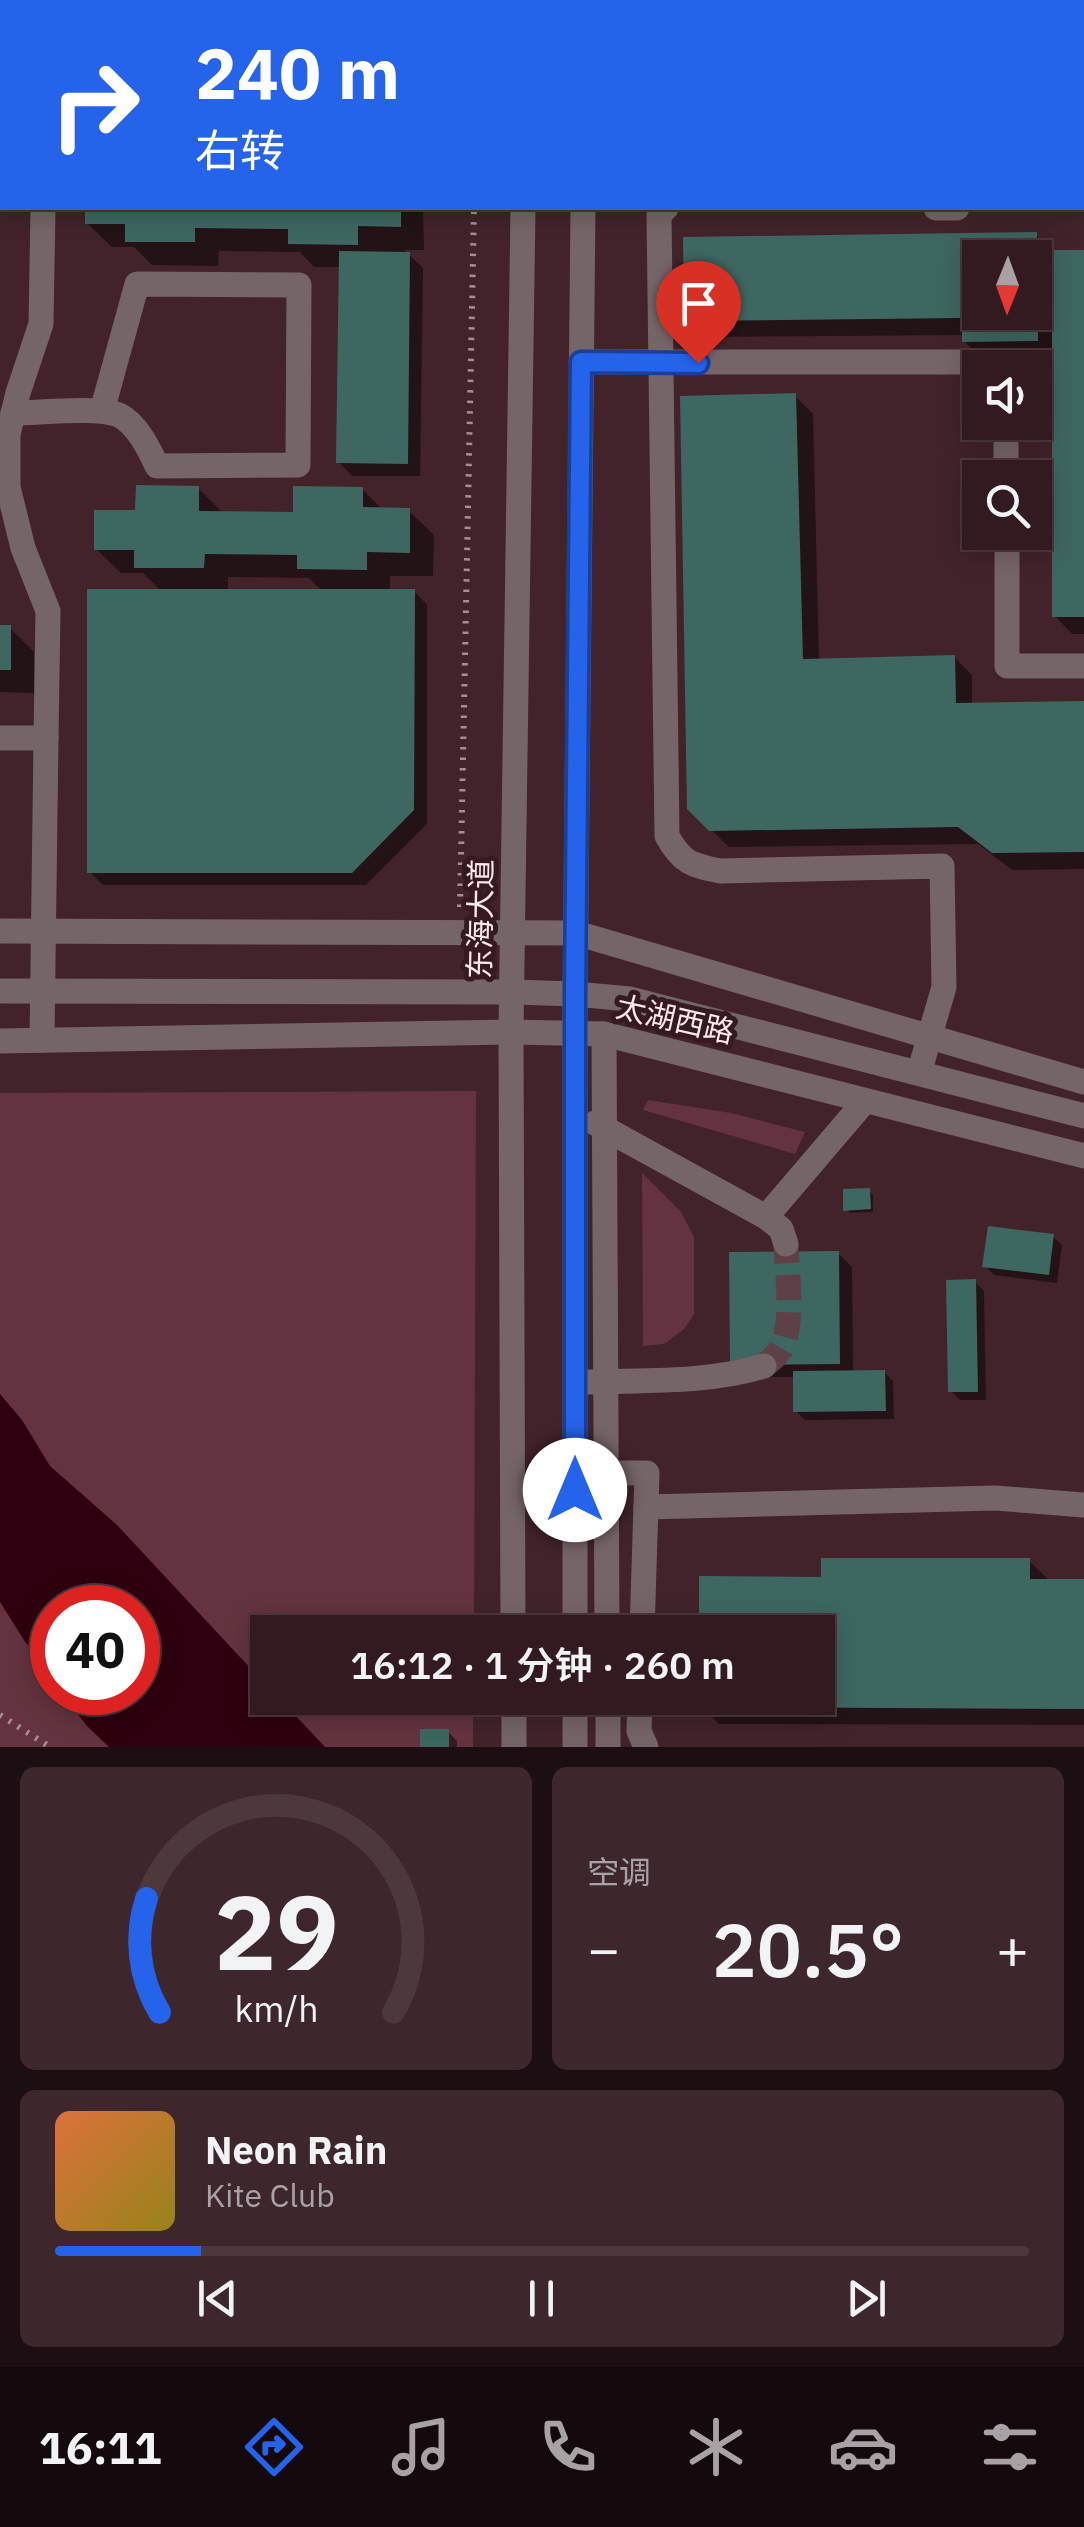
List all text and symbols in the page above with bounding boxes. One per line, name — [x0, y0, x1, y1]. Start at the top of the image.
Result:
text: 240 m — [195, 27, 400, 118]
icon: right — [30, 40, 160, 170]
text: 右转 — [195, 121, 285, 179]
north arrow — [962, 240, 1052, 330]
map controls — [962, 240, 1052, 550]
pin — [656, 261, 741, 364]
icon: arrive — [671, 276, 726, 331]
button: sound — [962, 350, 1052, 440]
button: search — [962, 460, 1052, 550]
street label: 东海大道 — [459, 859, 500, 979]
street label: 太湖西路 — [612, 986, 738, 1051]
position arrow — [523, 1438, 627, 1542]
speed limit sign: 40 — [30, 1585, 160, 1715]
text: 16:12 · 1 分钟 · 260 m — [350, 1640, 735, 1689]
text: 空调 — [587, 1851, 651, 1893]
text: 29 — [214, 1863, 338, 1999]
text: 20.5° — [712, 1900, 904, 1998]
text: − — [587, 1913, 620, 1984]
text: + — [996, 1913, 1029, 1984]
text: km/h — [234, 1985, 318, 2032]
text: Neon Rain — [205, 2125, 387, 2174]
text: Kite Club — [205, 2174, 335, 2216]
icon: previous — [190, 2271, 245, 2326]
icon: pause — [514, 2271, 569, 2326]
icon: next — [839, 2271, 894, 2326]
icon: directions — [239, 2412, 309, 2482]
icon: music — [386, 2412, 456, 2482]
icon: phone — [533, 2412, 603, 2482]
icon: climate — [681, 2412, 751, 2482]
icon: car — [828, 2412, 898, 2482]
icon: filters — [975, 2412, 1045, 2482]
text: 16:11 — [39, 2418, 162, 2476]

